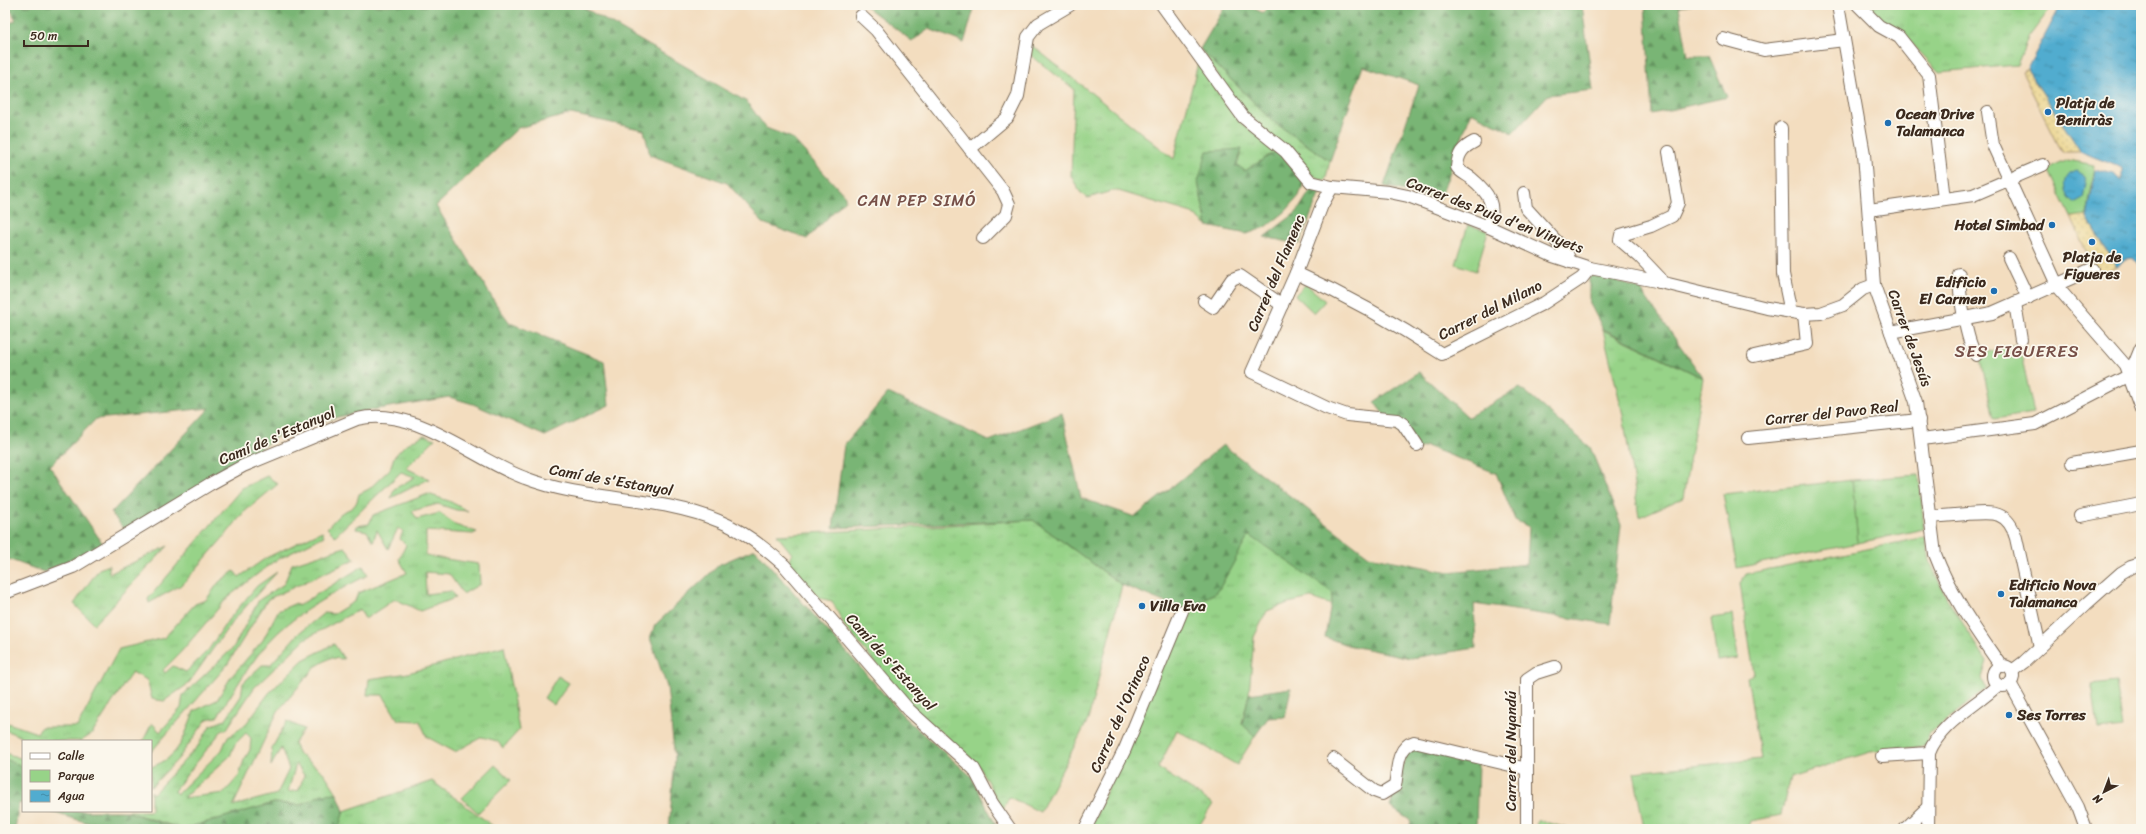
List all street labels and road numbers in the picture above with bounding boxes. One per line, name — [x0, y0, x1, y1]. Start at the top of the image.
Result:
street label: Carrer des Puig d'en Vinyets — [1403, 169, 1588, 261]
street label: Carrer del Flamenc — [1240, 210, 1313, 336]
street label: Carrer del Milano — [1433, 272, 1547, 347]
street label: Carrer de Jesús — [1880, 286, 1940, 391]
street label: Carrer del Pavo Real — [1764, 393, 1900, 433]
street label: Camí de s'Estanyol — [214, 399, 340, 472]
street label: Camí de s'Estanyol — [547, 456, 675, 504]
street label: Camí de s'Estanyol — [840, 607, 943, 718]
street label: Carrer de l'Orinoco — [1082, 650, 1158, 777]
street label: Carrer del Nyandú — [1498, 690, 1524, 811]

